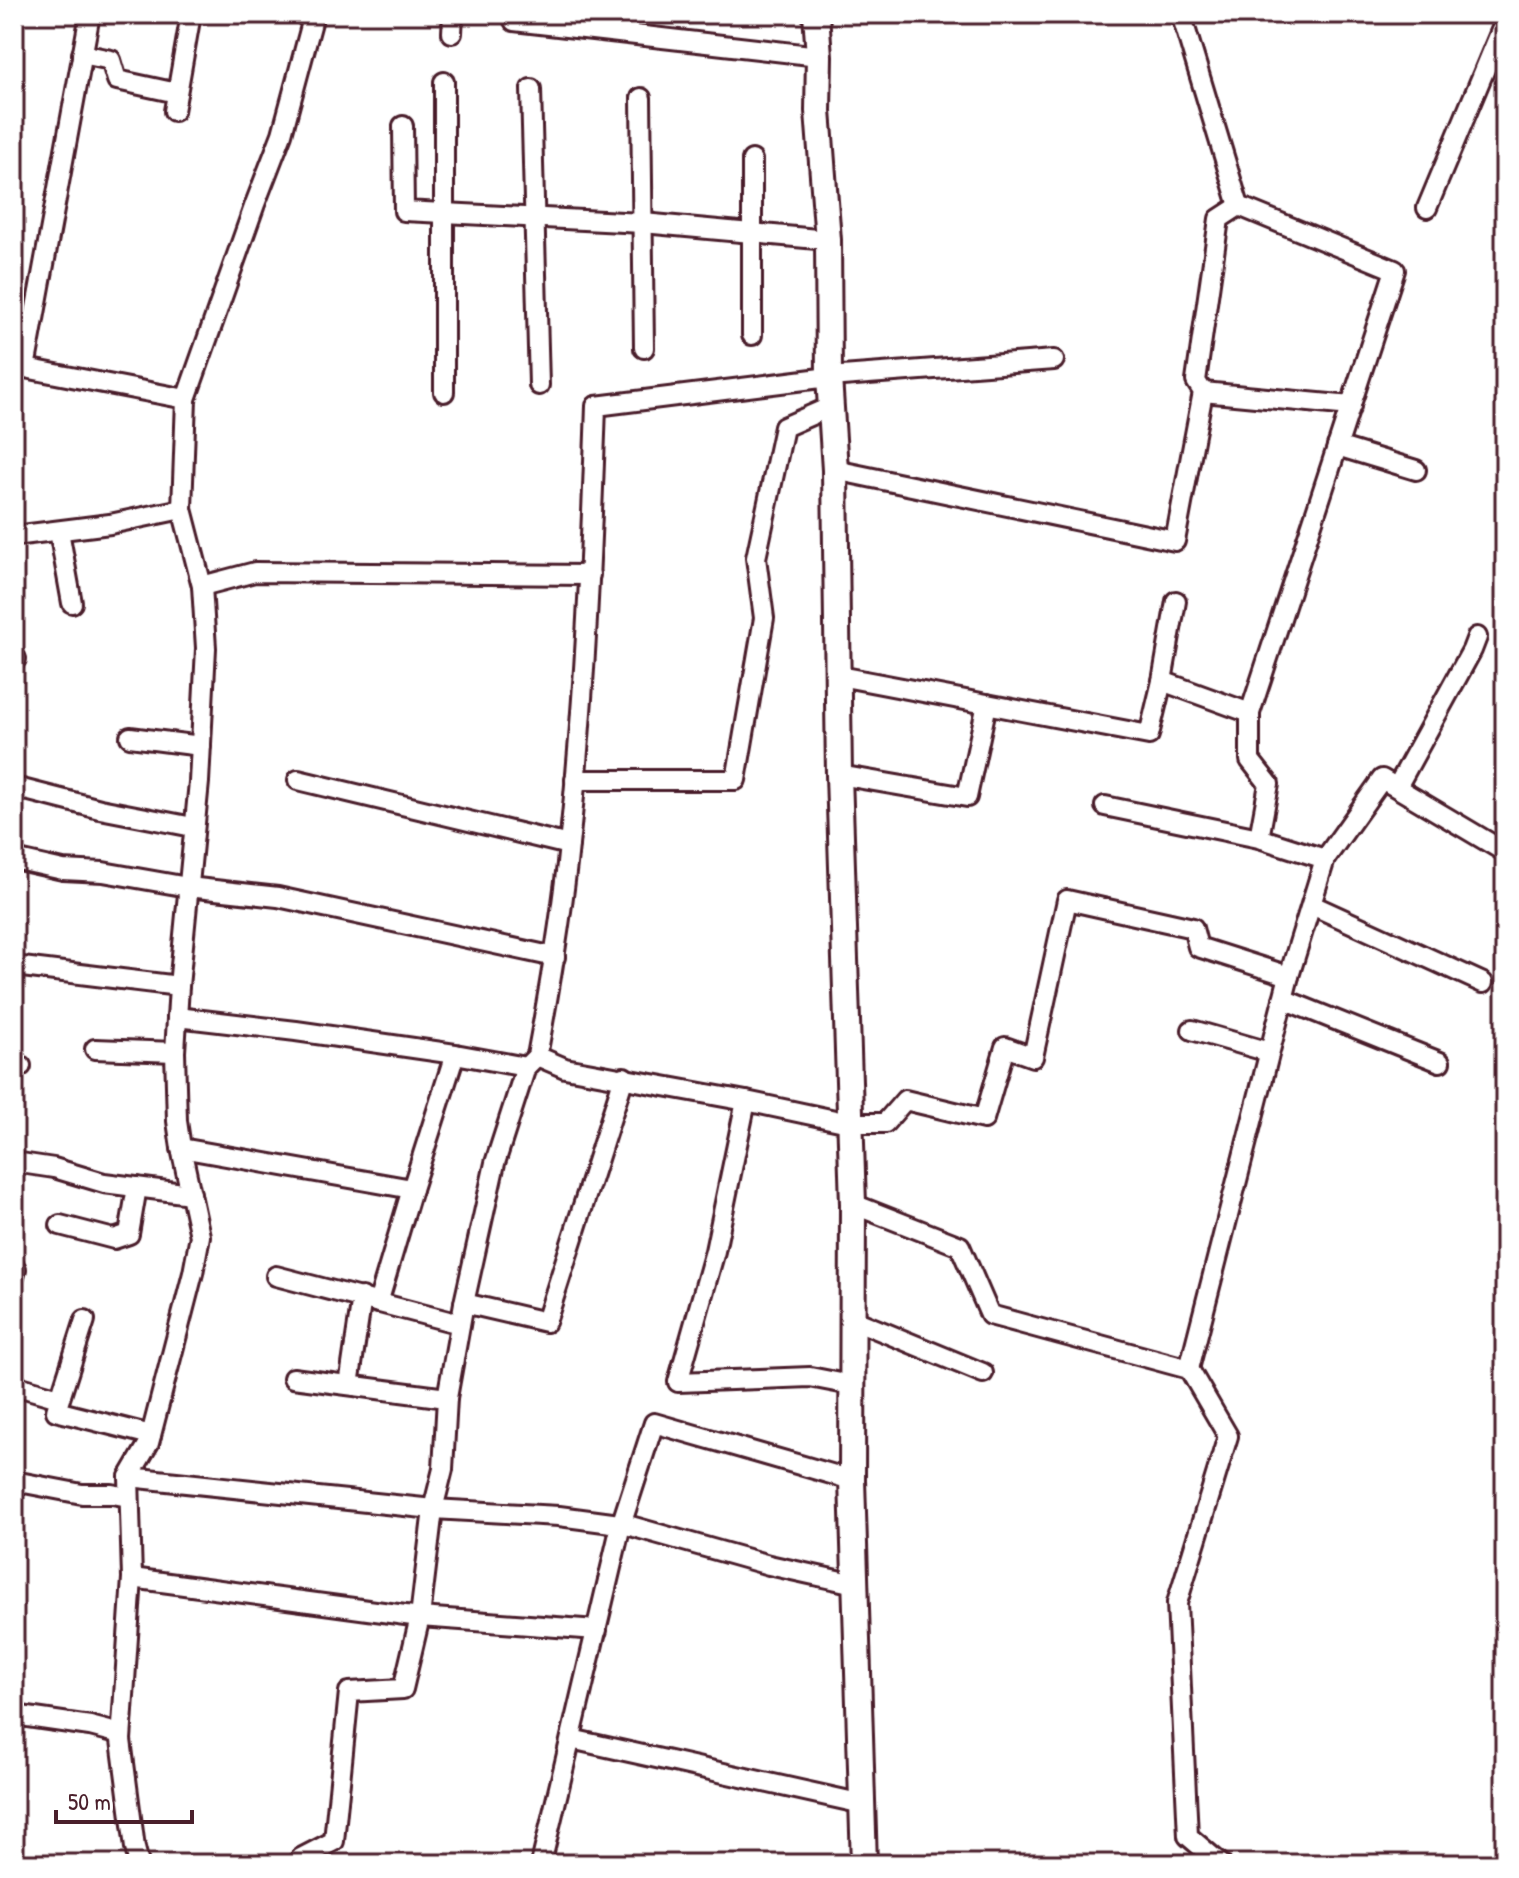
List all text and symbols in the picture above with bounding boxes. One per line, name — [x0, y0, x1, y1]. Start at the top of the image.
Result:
scale bar — [56, 1774, 192, 1824]
text: 50 m — [68, 1785, 111, 1817]

